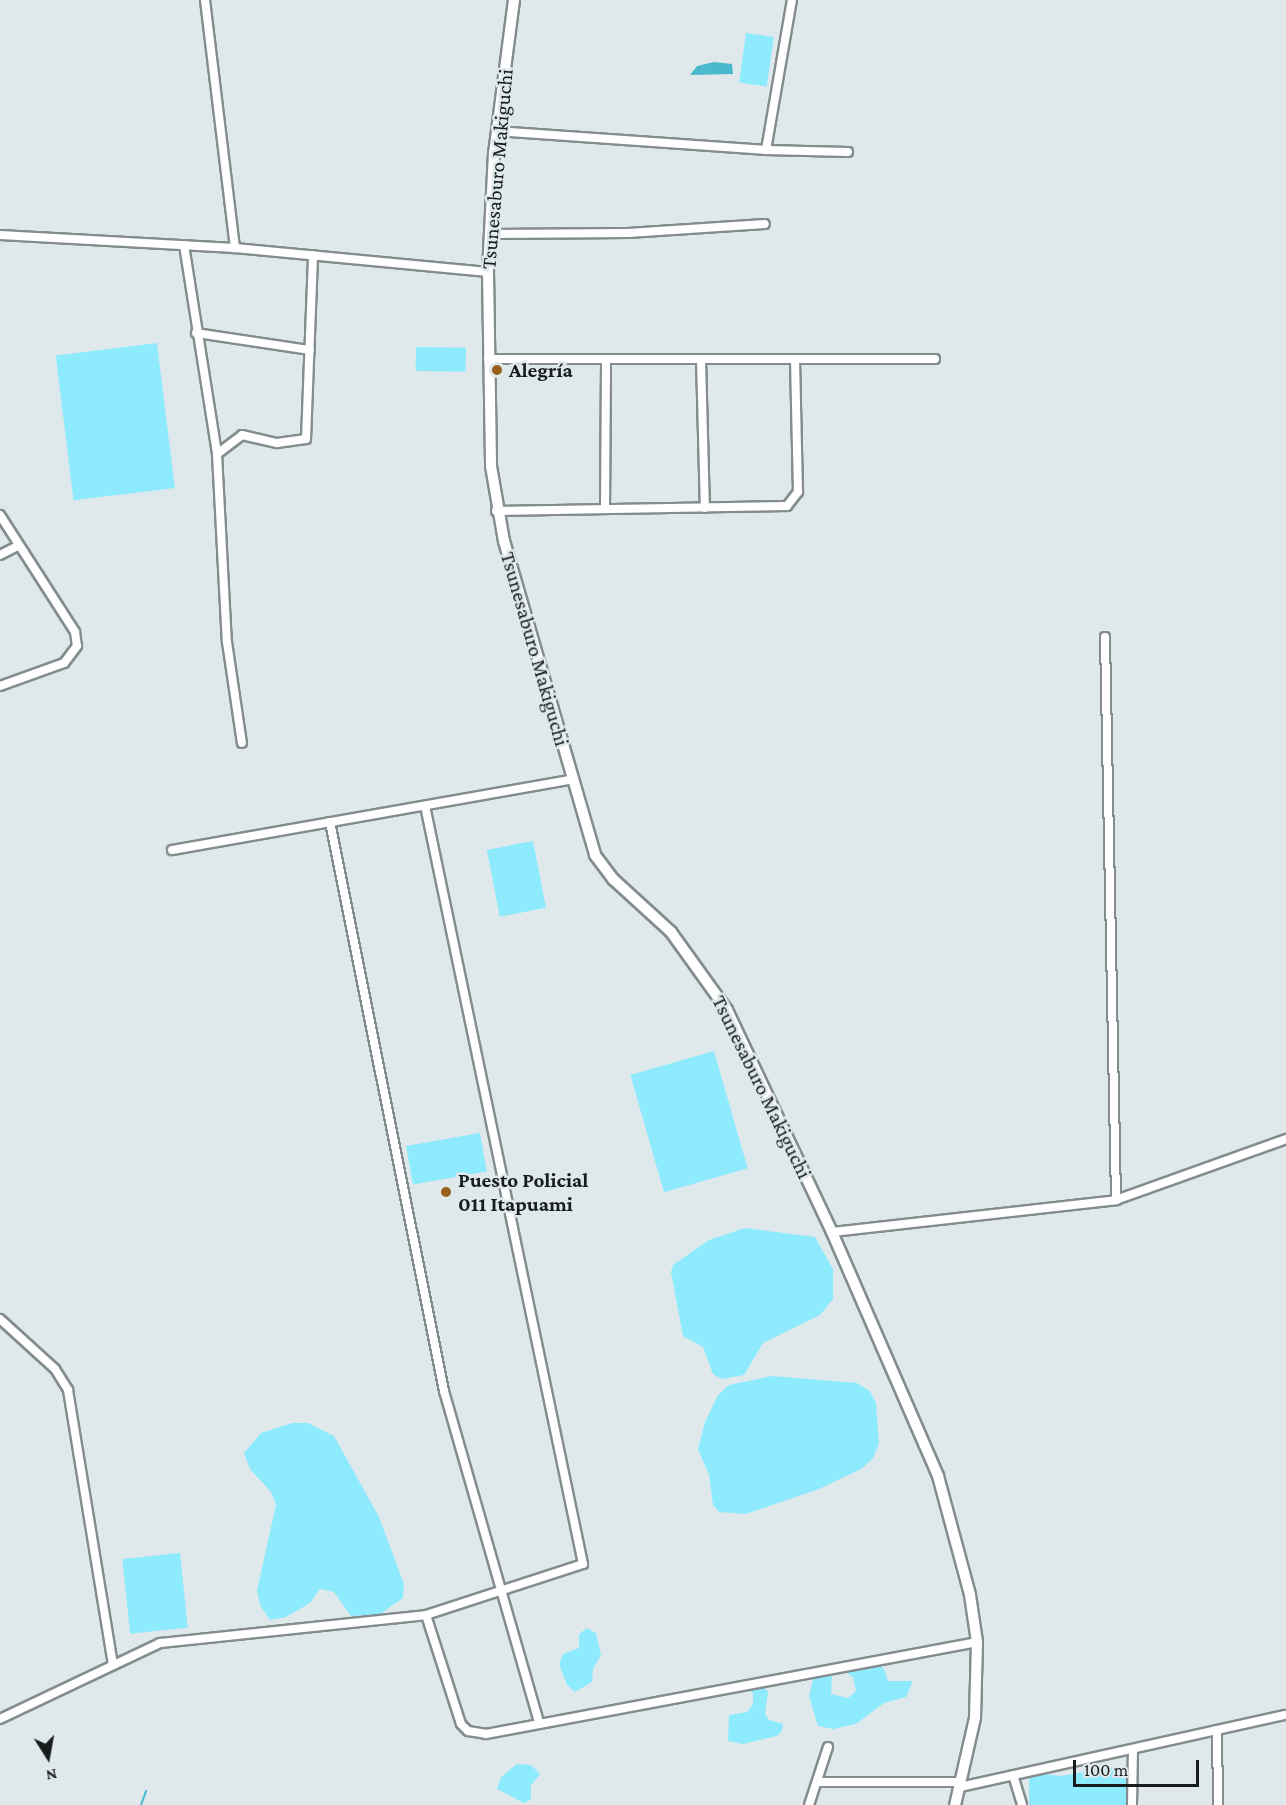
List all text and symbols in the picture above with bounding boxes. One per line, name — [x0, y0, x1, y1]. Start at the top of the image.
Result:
street label: Tsunesaburo Makiguchi — [476, 68, 518, 270]
place label: Alegría — [509, 357, 573, 383]
marker: Alegría — [490, 363, 504, 377]
street label: Tsunesaburo Makiguchi — [495, 549, 575, 749]
street label: Tsunesaburo Makiguchi — [707, 991, 817, 1183]
place label: Puesto Policial 011 Itapuami — [458, 1167, 588, 1217]
marker: Puesto Policial 011 Itapuami — [439, 1185, 453, 1199]
north arrow — [18, 1727, 78, 1787]
scale bar — [1076, 1748, 1202, 1786]
text: 100 m — [1084, 1760, 1128, 1780]
text: N — [45, 1766, 59, 1785]

